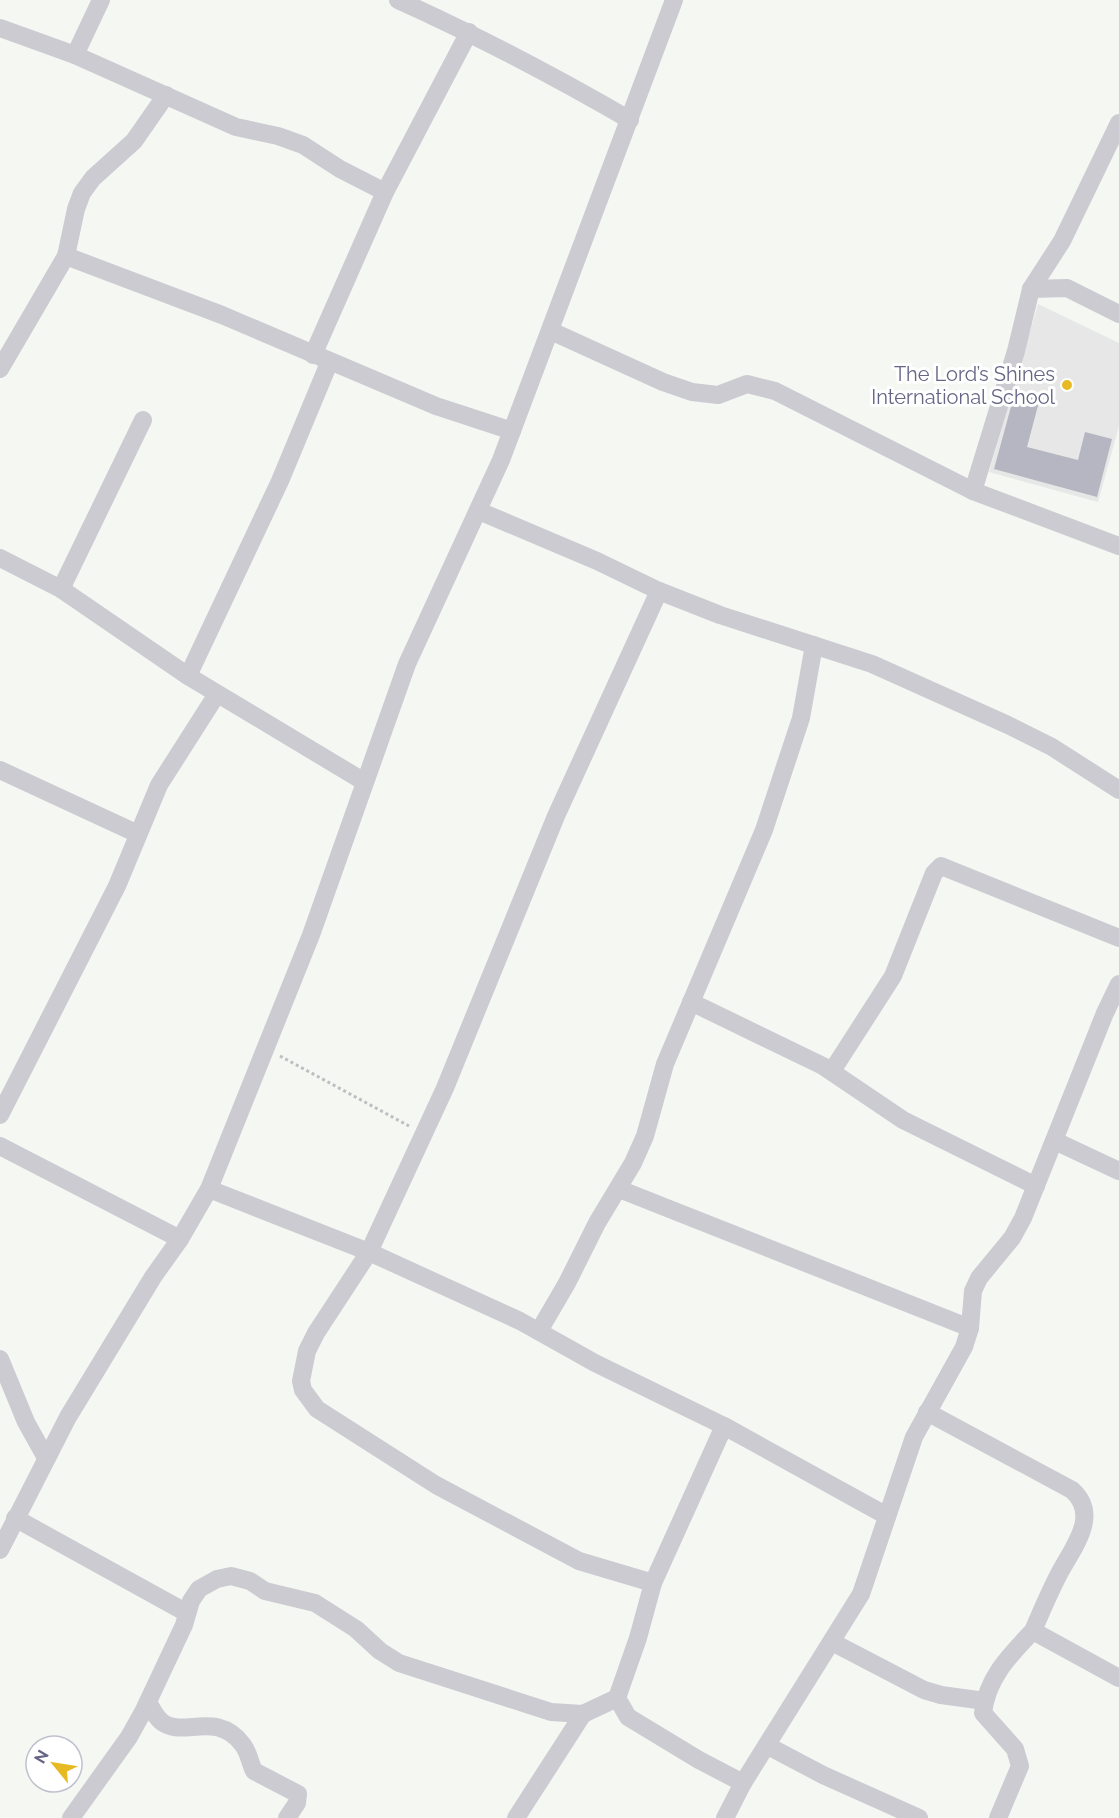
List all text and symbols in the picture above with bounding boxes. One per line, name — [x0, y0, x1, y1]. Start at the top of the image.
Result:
place label: The Lord’s Shines International School — [871, 362, 1056, 409]
marker: The Lord’s Shines International School — [1060, 378, 1074, 392]
north arrow — [24, 1734, 84, 1794]
text: N — [30, 1747, 53, 1767]

